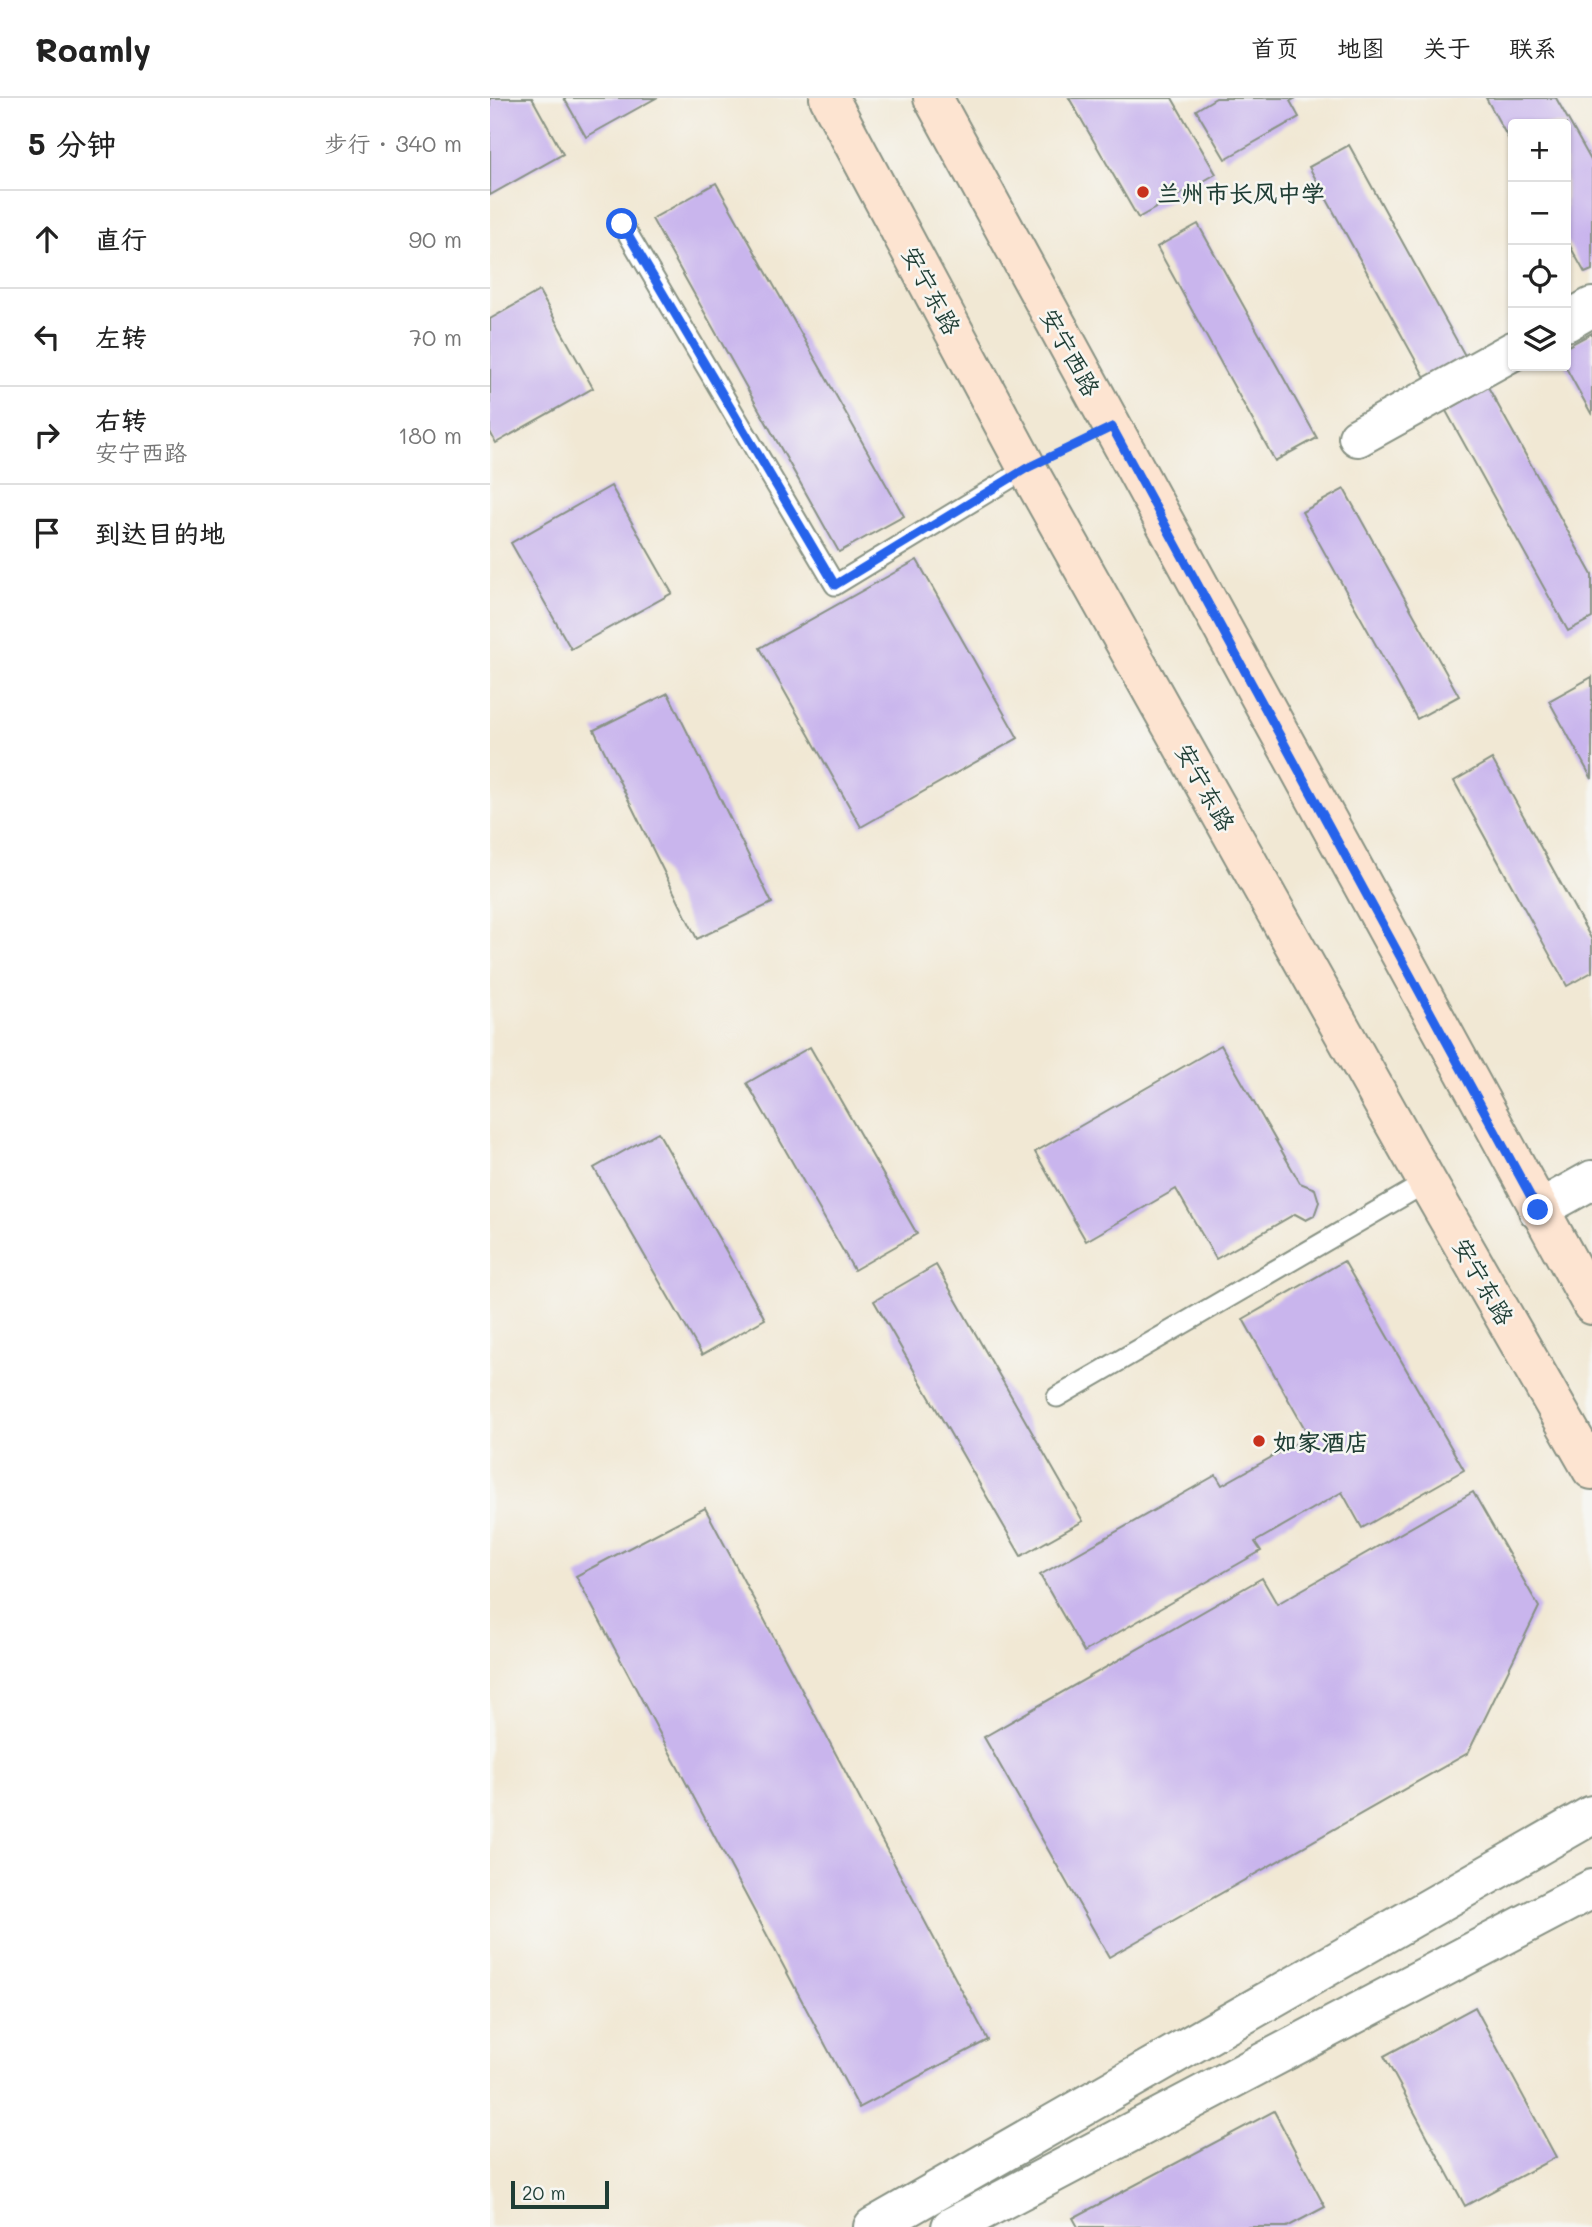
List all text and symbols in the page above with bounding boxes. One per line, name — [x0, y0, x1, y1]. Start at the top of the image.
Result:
text: Roamly — [35, 27, 151, 70]
text: 首页 — [1251, 32, 1299, 63]
text: 地图 — [1337, 32, 1385, 63]
text: 关于 — [1423, 32, 1471, 63]
text: 联系 — [1509, 32, 1557, 63]
map controls — [1508, 119, 1571, 371]
button: + — [1508, 119, 1571, 182]
text: 5 分钟 — [28, 123, 116, 163]
text: 步行 · 340 m — [324, 128, 462, 158]
place label: 兰州市长风中学 — [1157, 177, 1325, 208]
button: − — [1508, 182, 1571, 245]
marker: 兰州市长风中学 — [1135, 184, 1151, 200]
route start — [606, 208, 637, 239]
icon: ahead — [28, 220, 66, 258]
text: 直行 — [95, 222, 147, 256]
text: 90 m — [409, 224, 462, 254]
street label: 安宁东路 — [896, 240, 968, 340]
button: locate — [1508, 245, 1571, 308]
street label: 安宁西路 — [1034, 303, 1108, 401]
button: layers — [1508, 308, 1571, 371]
icon: left — [28, 318, 66, 356]
text: 左转 — [95, 320, 147, 354]
text: 70 m — [409, 322, 462, 352]
text: 右转 — [95, 403, 147, 437]
icon: right — [28, 416, 66, 454]
text: 180 m — [398, 420, 462, 450]
text: 安宁西路 — [95, 437, 187, 467]
icon: arrive — [28, 514, 66, 552]
text: 到达目的地 — [95, 516, 225, 550]
street label: 安宁东路 — [1169, 738, 1243, 836]
route end — [1522, 1194, 1553, 1225]
street label: 安宁东路 — [1447, 1232, 1521, 1330]
place label: 如家酒店 — [1273, 1426, 1369, 1457]
marker: 如家酒店 — [1251, 1433, 1267, 1449]
scale bar — [511, 2178, 609, 2210]
text: 20 m — [522, 2180, 566, 2205]

